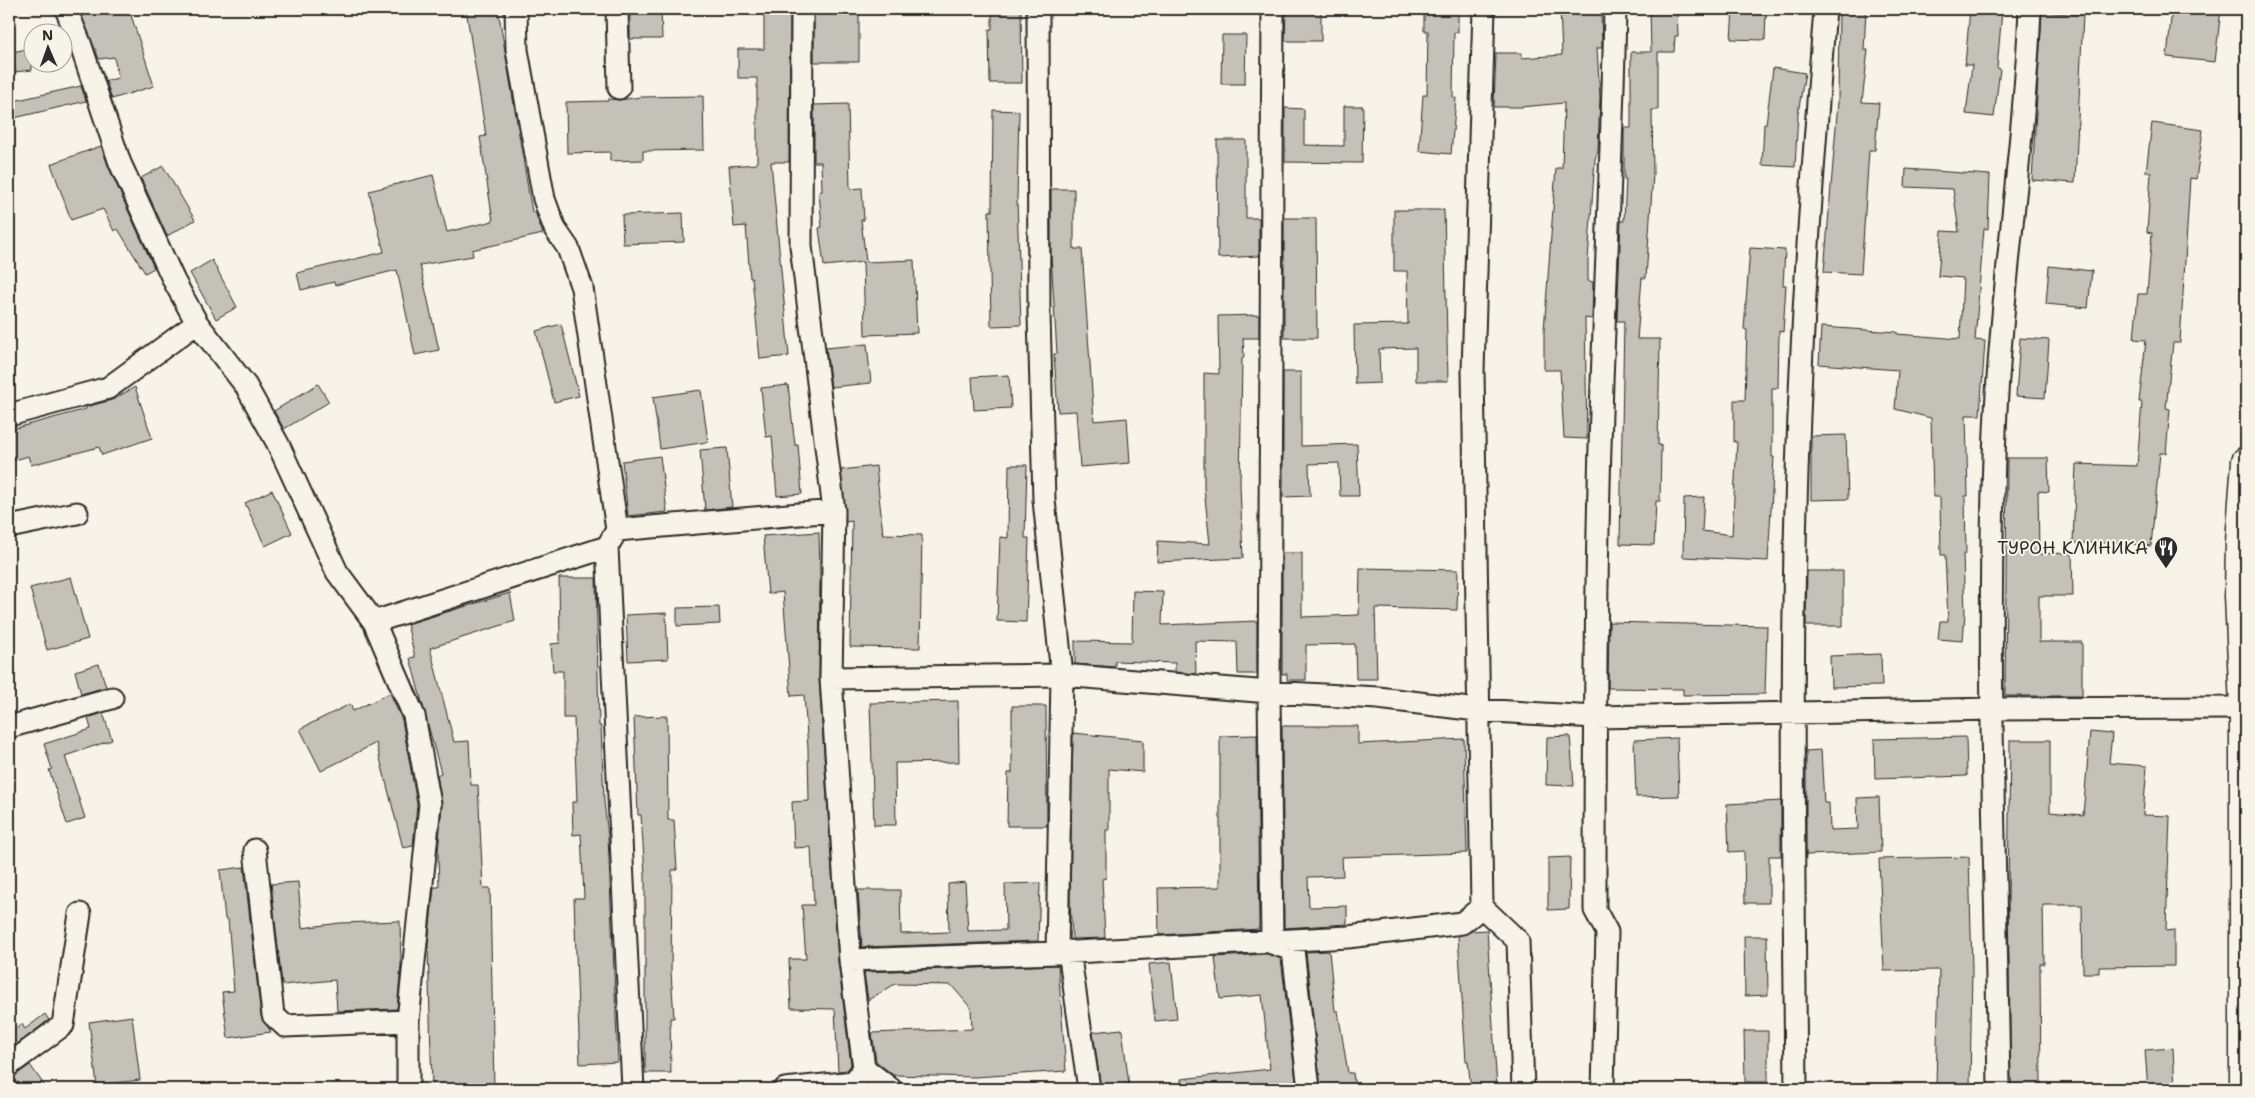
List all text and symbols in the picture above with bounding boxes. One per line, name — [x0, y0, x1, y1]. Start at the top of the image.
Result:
north arrow — [22, 22, 72, 72]
text: N — [42, 26, 53, 44]
restaurant icon: ТУРОН КЛИНИКА — [2153, 535, 2179, 569]
place label: ТУРОН КЛИНИКА — [1997, 536, 2148, 560]

